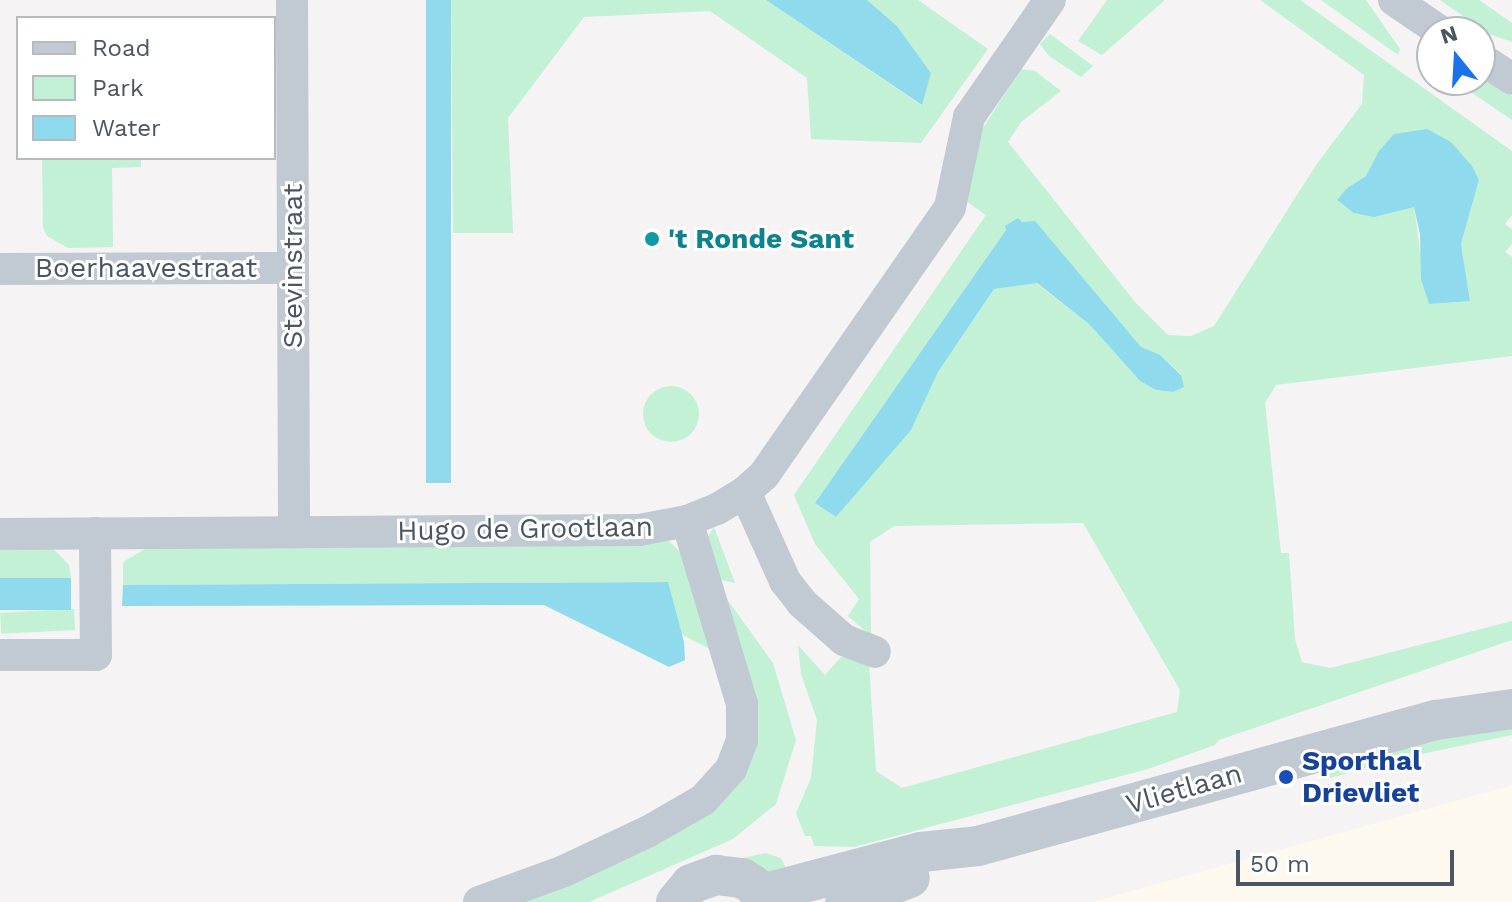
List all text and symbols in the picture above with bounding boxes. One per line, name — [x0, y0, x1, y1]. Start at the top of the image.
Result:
legend — [16, 16, 276, 160]
north arrow — [1416, 16, 1496, 96]
text: N — [1437, 20, 1461, 49]
text: Road — [92, 34, 151, 62]
text: Park — [92, 74, 144, 102]
text: Water — [92, 114, 161, 142]
street label: Stevinstraat — [276, 183, 310, 349]
place label: 't Ronde Sant — [668, 222, 854, 256]
marker: 't Ronde Sant — [643, 230, 661, 248]
street label: Boerhaavestraat — [35, 251, 257, 285]
street label: Hugo de Grootlaan — [397, 510, 653, 548]
place label: Sporthal Drievliet — [1302, 744, 1421, 810]
street label: Vlietlaan — [1122, 756, 1246, 822]
marker: Sporthal Drievliet — [1277, 768, 1295, 786]
scale bar — [1240, 834, 1458, 884]
text: 50 m — [1250, 850, 1310, 878]

